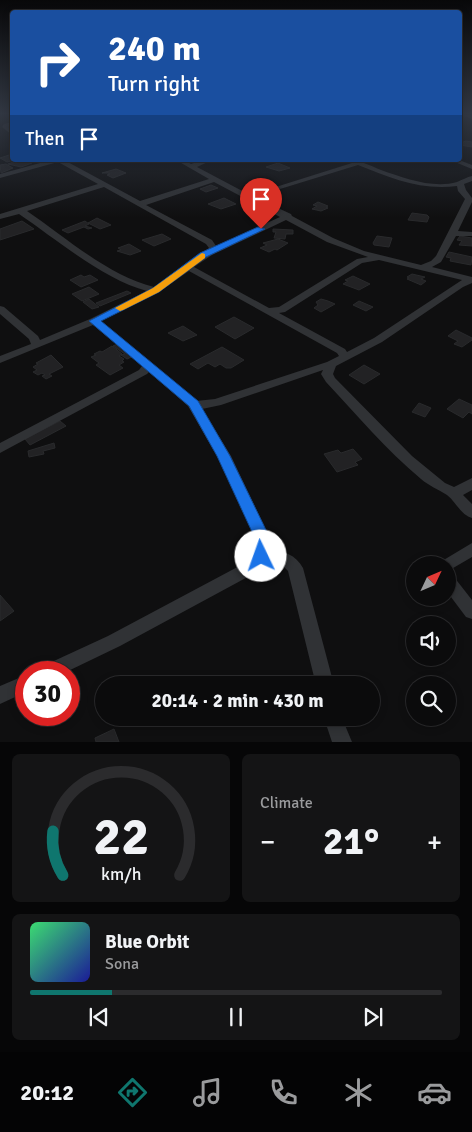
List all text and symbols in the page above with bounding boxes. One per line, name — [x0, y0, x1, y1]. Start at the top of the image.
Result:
text: 240 m — [108, 27, 201, 70]
icon: right — [25, 30, 90, 95]
text: Turn right — [108, 70, 200, 97]
icon: arrive — [75, 125, 103, 153]
text: Then — [25, 127, 65, 151]
pin — [240, 178, 282, 229]
icon: arrive — [247, 185, 275, 213]
position arrow — [234, 529, 286, 581]
north arrow — [406, 556, 456, 606]
map controls — [406, 556, 456, 726]
button: sound — [406, 616, 456, 666]
speed limit sign: 30 — [15, 661, 80, 726]
button: search — [406, 676, 456, 726]
text: 20:14 · 2 min · 430 m — [151, 689, 324, 713]
text: Climate — [260, 793, 313, 813]
text: 22 — [93, 805, 149, 869]
text: 21° — [323, 818, 379, 865]
text: − — [260, 825, 275, 859]
text: + — [427, 825, 442, 859]
text: km/h — [101, 863, 141, 885]
text: Blue Orbit — [105, 930, 189, 954]
text: Sona — [105, 954, 139, 974]
icon: previous — [85, 1003, 113, 1031]
icon: pause — [222, 1003, 250, 1031]
icon: next — [359, 1003, 387, 1031]
icon: directions — [115, 1075, 150, 1110]
icon: music — [190, 1075, 225, 1110]
icon: phone — [266, 1075, 301, 1110]
icon: climate — [341, 1075, 376, 1110]
icon: car — [417, 1075, 452, 1110]
text: 20:12 — [20, 1079, 74, 1106]

